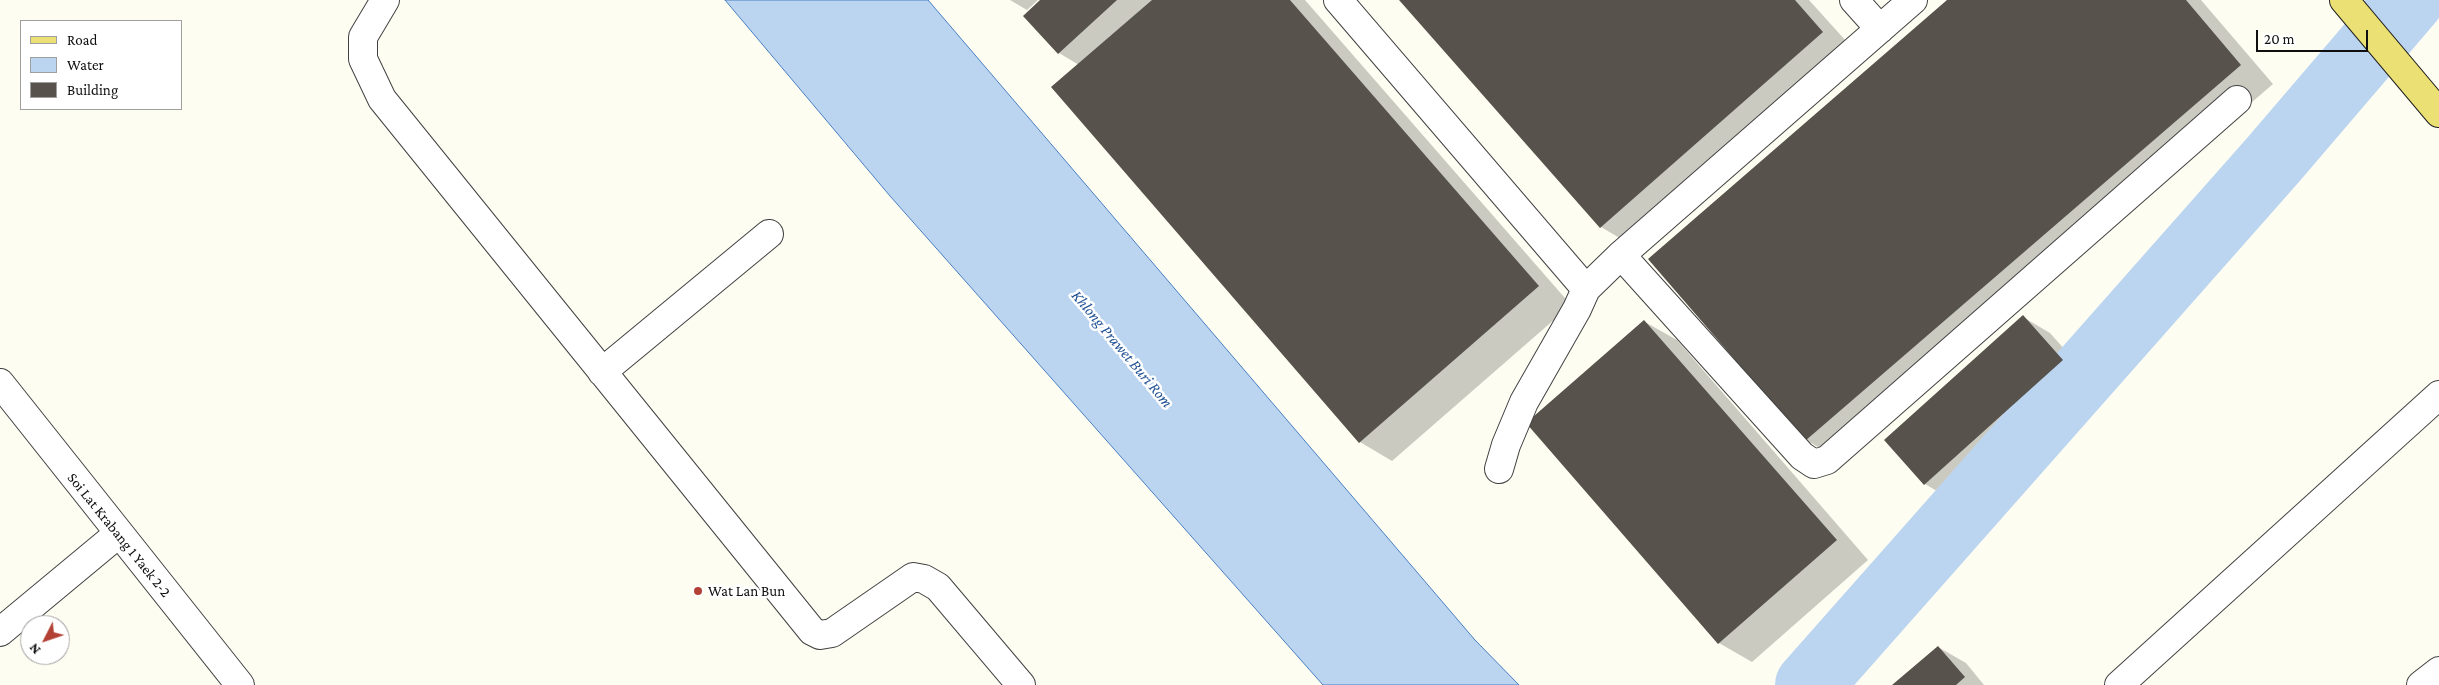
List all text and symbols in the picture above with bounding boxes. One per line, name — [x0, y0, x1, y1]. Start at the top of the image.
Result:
legend — [20, 20, 182, 110]
scale bar — [2259, 20, 2372, 52]
text: 20 m — [2264, 31, 2295, 47]
text: Road — [67, 32, 97, 48]
text: Water — [67, 57, 104, 73]
text: Building — [67, 82, 118, 98]
water label: Khlong Prawet Buri Rom — [1067, 286, 1177, 412]
street label: Soi Lat Krabang 1 Yaek 2-2 — [63, 469, 175, 601]
place label: Wat Lan Bun — [708, 582, 785, 600]
marker: Wat Lan Bun — [692, 585, 704, 597]
north arrow — [20, 615, 70, 665]
text: N — [25, 640, 44, 658]

